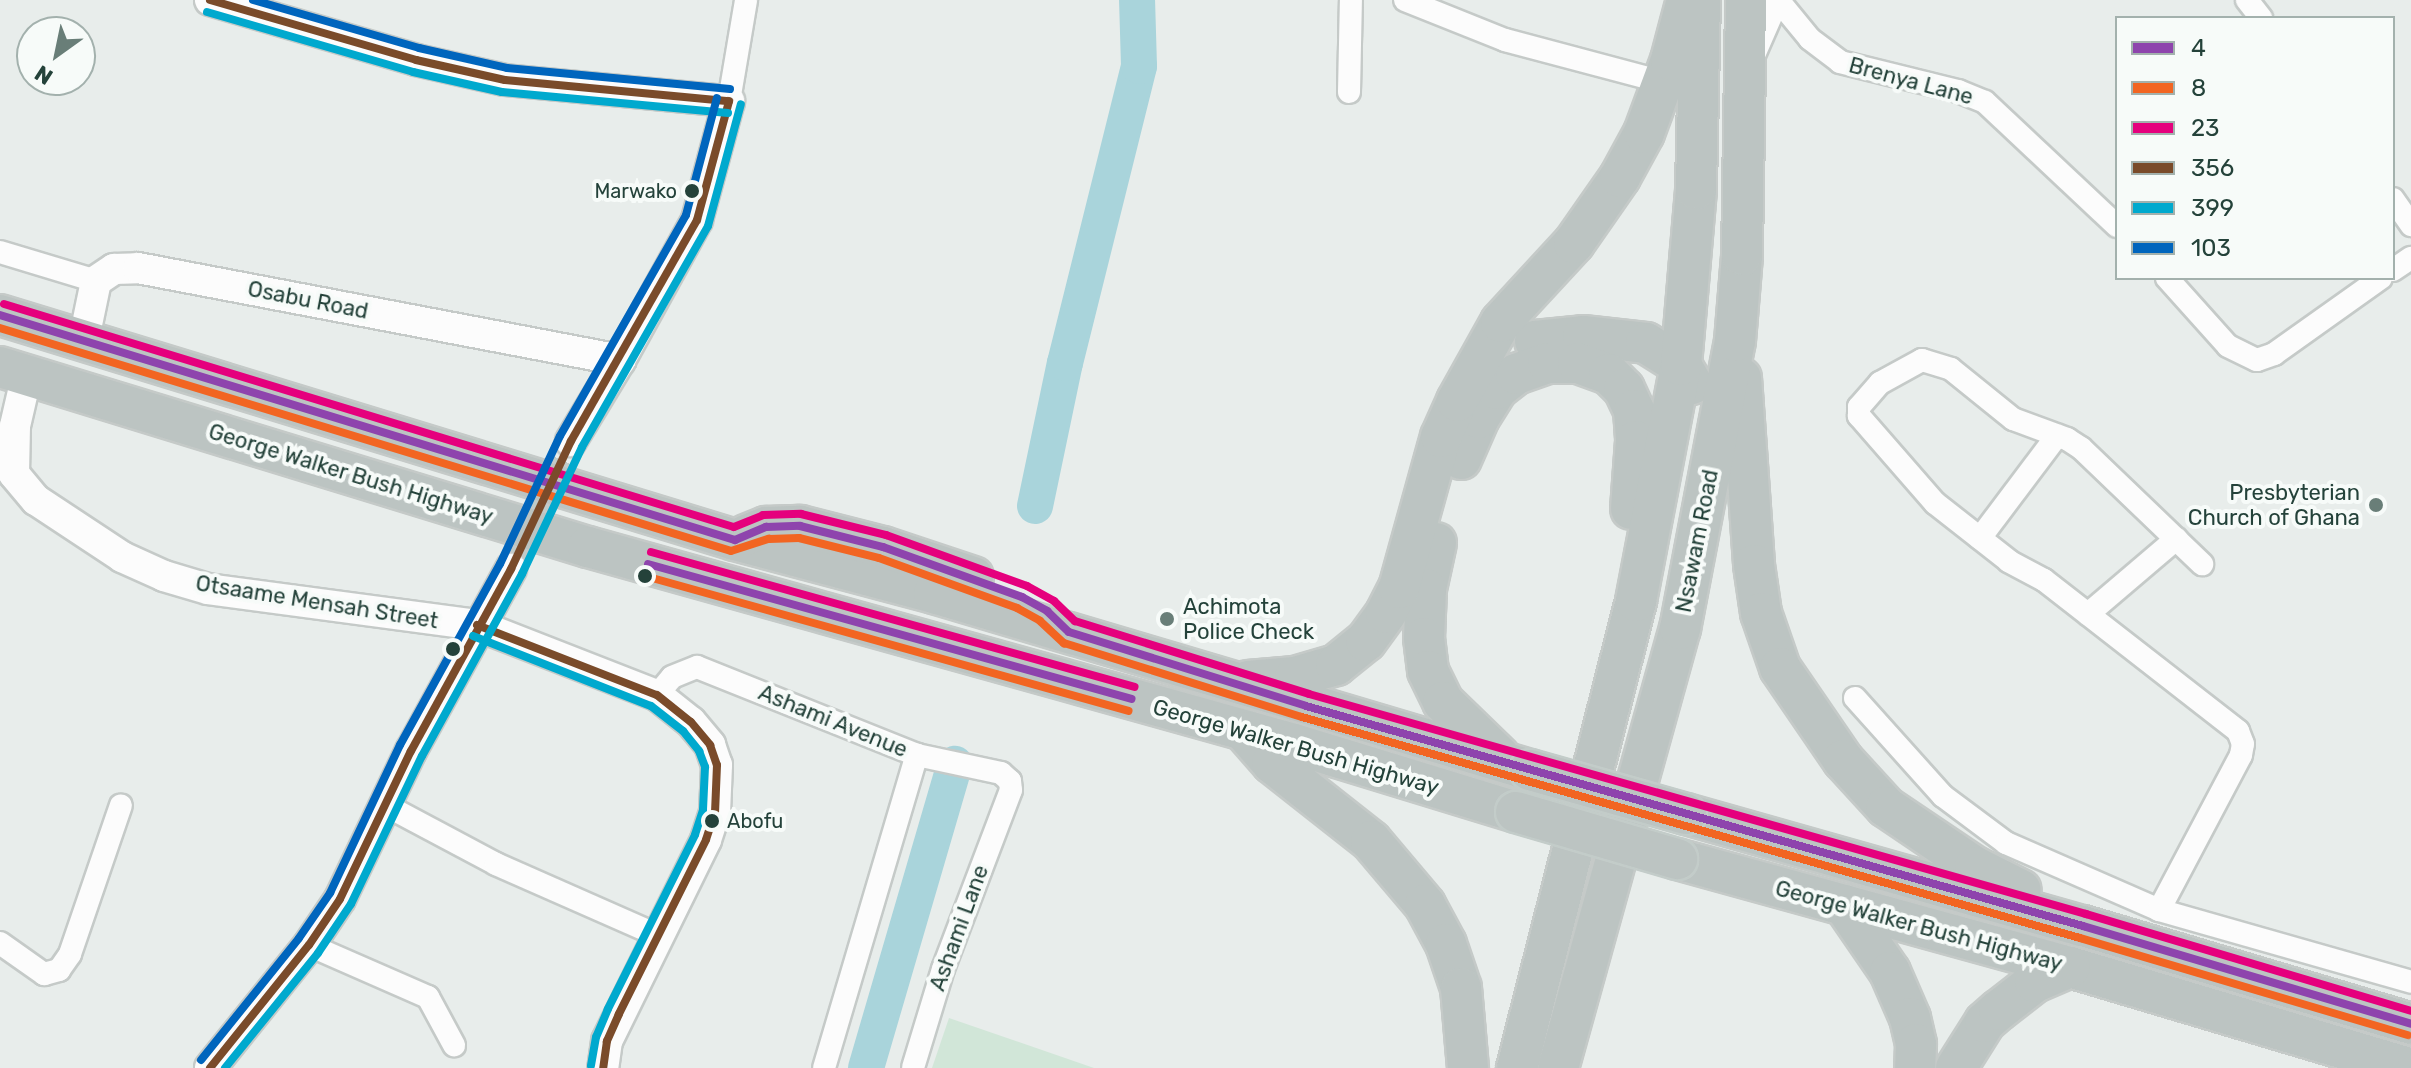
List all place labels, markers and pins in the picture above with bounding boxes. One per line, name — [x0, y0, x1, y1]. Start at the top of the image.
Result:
place label: Marwako — [594, 179, 677, 203]
marker: Marwako — [684, 183, 700, 199]
place label: Presbyterian Church of Ghana — [2187, 479, 2360, 530]
marker: Presbyterian Church of Ghana — [2367, 496, 2385, 514]
unlabelled marker — [637, 568, 653, 584]
place label: Achimota Police Check — [1183, 593, 1314, 644]
marker: Achimota Police Check — [1158, 610, 1176, 628]
unlabelled marker — [445, 641, 461, 657]
place label: Abofu — [727, 809, 783, 833]
marker: Abofu — [704, 813, 720, 829]

